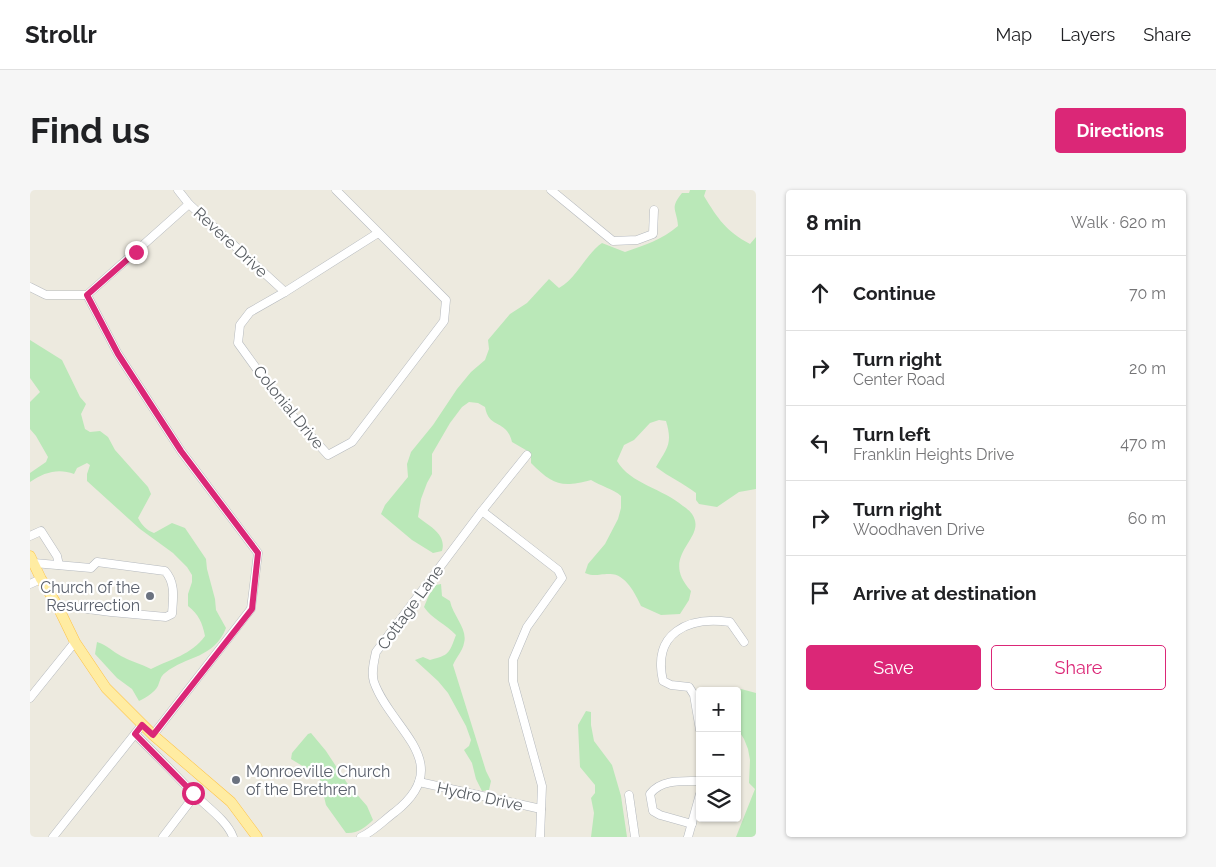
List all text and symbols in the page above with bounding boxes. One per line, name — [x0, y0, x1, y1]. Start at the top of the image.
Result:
text: Strollr — [25, 20, 97, 49]
text: Map — [996, 24, 1032, 45]
text: Layers — [1060, 24, 1115, 45]
text: Share — [1143, 24, 1191, 45]
button: Directions — [1055, 108, 1186, 153]
text: Find us — [30, 110, 150, 151]
street label: Revere Drive — [190, 203, 272, 281]
text: 8 min — [806, 210, 861, 235]
text: Walk · 620 m — [1071, 213, 1166, 232]
route end — [125, 241, 148, 264]
icon: ahead — [806, 279, 834, 307]
text: Continue — [853, 282, 936, 304]
text: 70 m — [1129, 284, 1166, 303]
text: Turn right — [853, 348, 942, 370]
icon: right — [806, 354, 834, 382]
text: 20 m — [1129, 359, 1166, 378]
street label: Colonial Drive — [249, 362, 328, 453]
text: Center Road — [853, 370, 945, 389]
text: Turn left — [853, 423, 930, 445]
icon: left — [806, 429, 834, 457]
text: 470 m — [1120, 434, 1166, 453]
text: Franklin Heights Drive — [853, 445, 1014, 464]
text: Turn right — [853, 498, 942, 520]
icon: right — [806, 504, 834, 532]
text: 60 m — [1128, 509, 1166, 528]
text: Woodhaven Drive — [853, 520, 985, 539]
street label: Cottage Lane — [373, 561, 447, 653]
place label: Church of the Resurrection — [40, 578, 140, 615]
icon: arrive — [806, 579, 834, 607]
text: Arrive at destination — [853, 582, 1037, 604]
marker: Church of the Resurrection — [144, 590, 156, 602]
button: Save — [806, 645, 981, 690]
button: Share — [991, 645, 1166, 690]
map controls — [696, 687, 741, 822]
button: + — [696, 687, 741, 732]
button: − — [696, 732, 741, 777]
place label: Monroeville Church of the Brethren — [246, 762, 390, 799]
marker: Monroeville Church of the Brethren — [230, 774, 242, 786]
button: layers — [696, 777, 741, 822]
street label: Hydro Drive — [435, 778, 525, 815]
route start — [182, 782, 205, 805]

